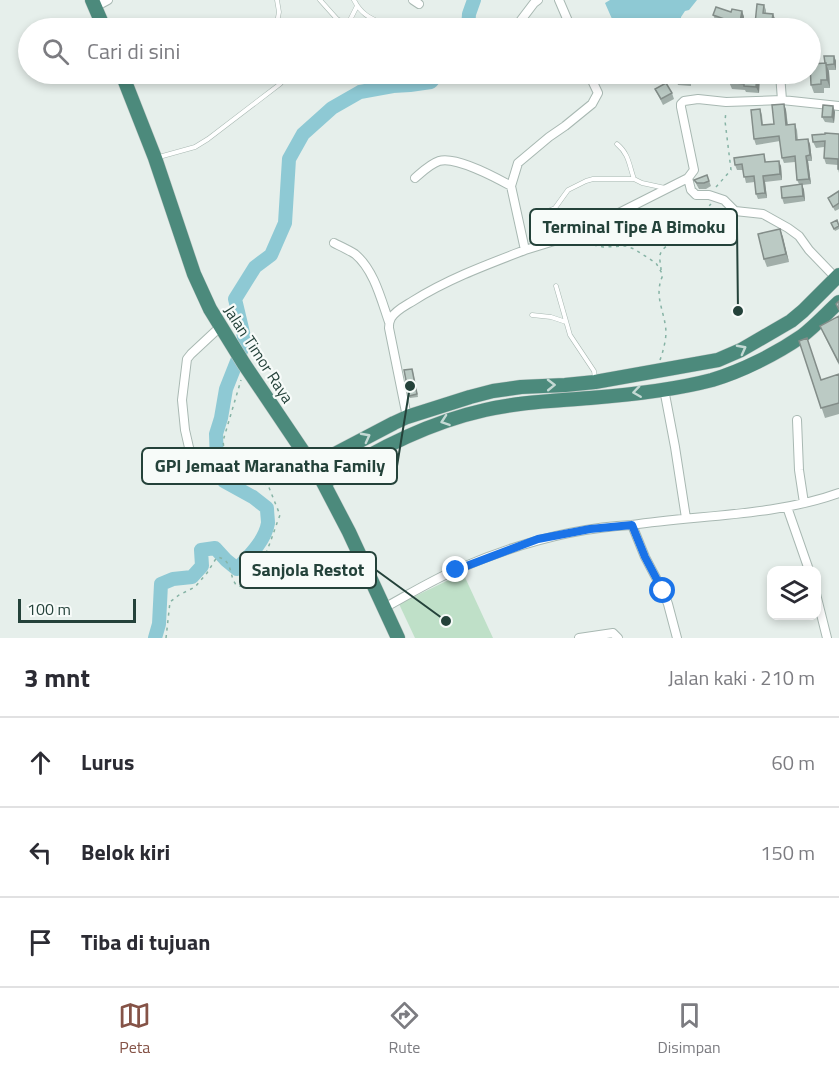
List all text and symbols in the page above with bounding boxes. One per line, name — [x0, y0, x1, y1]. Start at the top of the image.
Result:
search box — [18, 18, 821, 84]
text: Cari di sini — [87, 34, 180, 68]
icon: search — [39, 35, 72, 68]
callout: Terminal Tipe A Bimoku — [530, 209, 737, 245]
text: Terminal Tipe A Bimoku — [542, 213, 726, 240]
street label: Jalan Timor Raya — [218, 300, 300, 408]
one-way arrow — [736, 345, 746, 356]
one-way arrow — [547, 379, 556, 392]
one-way arrow — [633, 386, 642, 398]
one-way arrow — [440, 414, 451, 427]
one-way arrow — [359, 433, 370, 445]
callout: GPI Jemaat Maranatha Family — [142, 448, 397, 484]
text: GPI Jemaat Maranatha Family — [155, 452, 385, 479]
callout: Sanjola Restot — [240, 552, 376, 588]
text: Sanjola Restot — [252, 556, 365, 583]
route end — [442, 556, 468, 582]
map controls — [767, 566, 821, 620]
button: layers — [767, 566, 821, 620]
route start — [649, 577, 675, 603]
scale bar — [18, 596, 136, 624]
text: 100 m — [27, 597, 71, 621]
text: 3 mnt — [24, 658, 90, 697]
text: Jalan kaki · 210 m — [668, 662, 815, 693]
text: Lurus — [81, 745, 134, 779]
icon: ahead — [24, 746, 57, 779]
text: 60 m — [771, 747, 815, 778]
text: Belok kiri — [81, 835, 170, 869]
icon: left — [24, 836, 57, 869]
text: 150 m — [760, 837, 815, 868]
text: Tiba di tujuan — [81, 925, 210, 959]
icon: arrive — [24, 926, 57, 959]
tab: Peta — [118, 999, 151, 1059]
tab: Rute — [388, 999, 421, 1059]
tab: Disimpan — [657, 999, 721, 1059]

